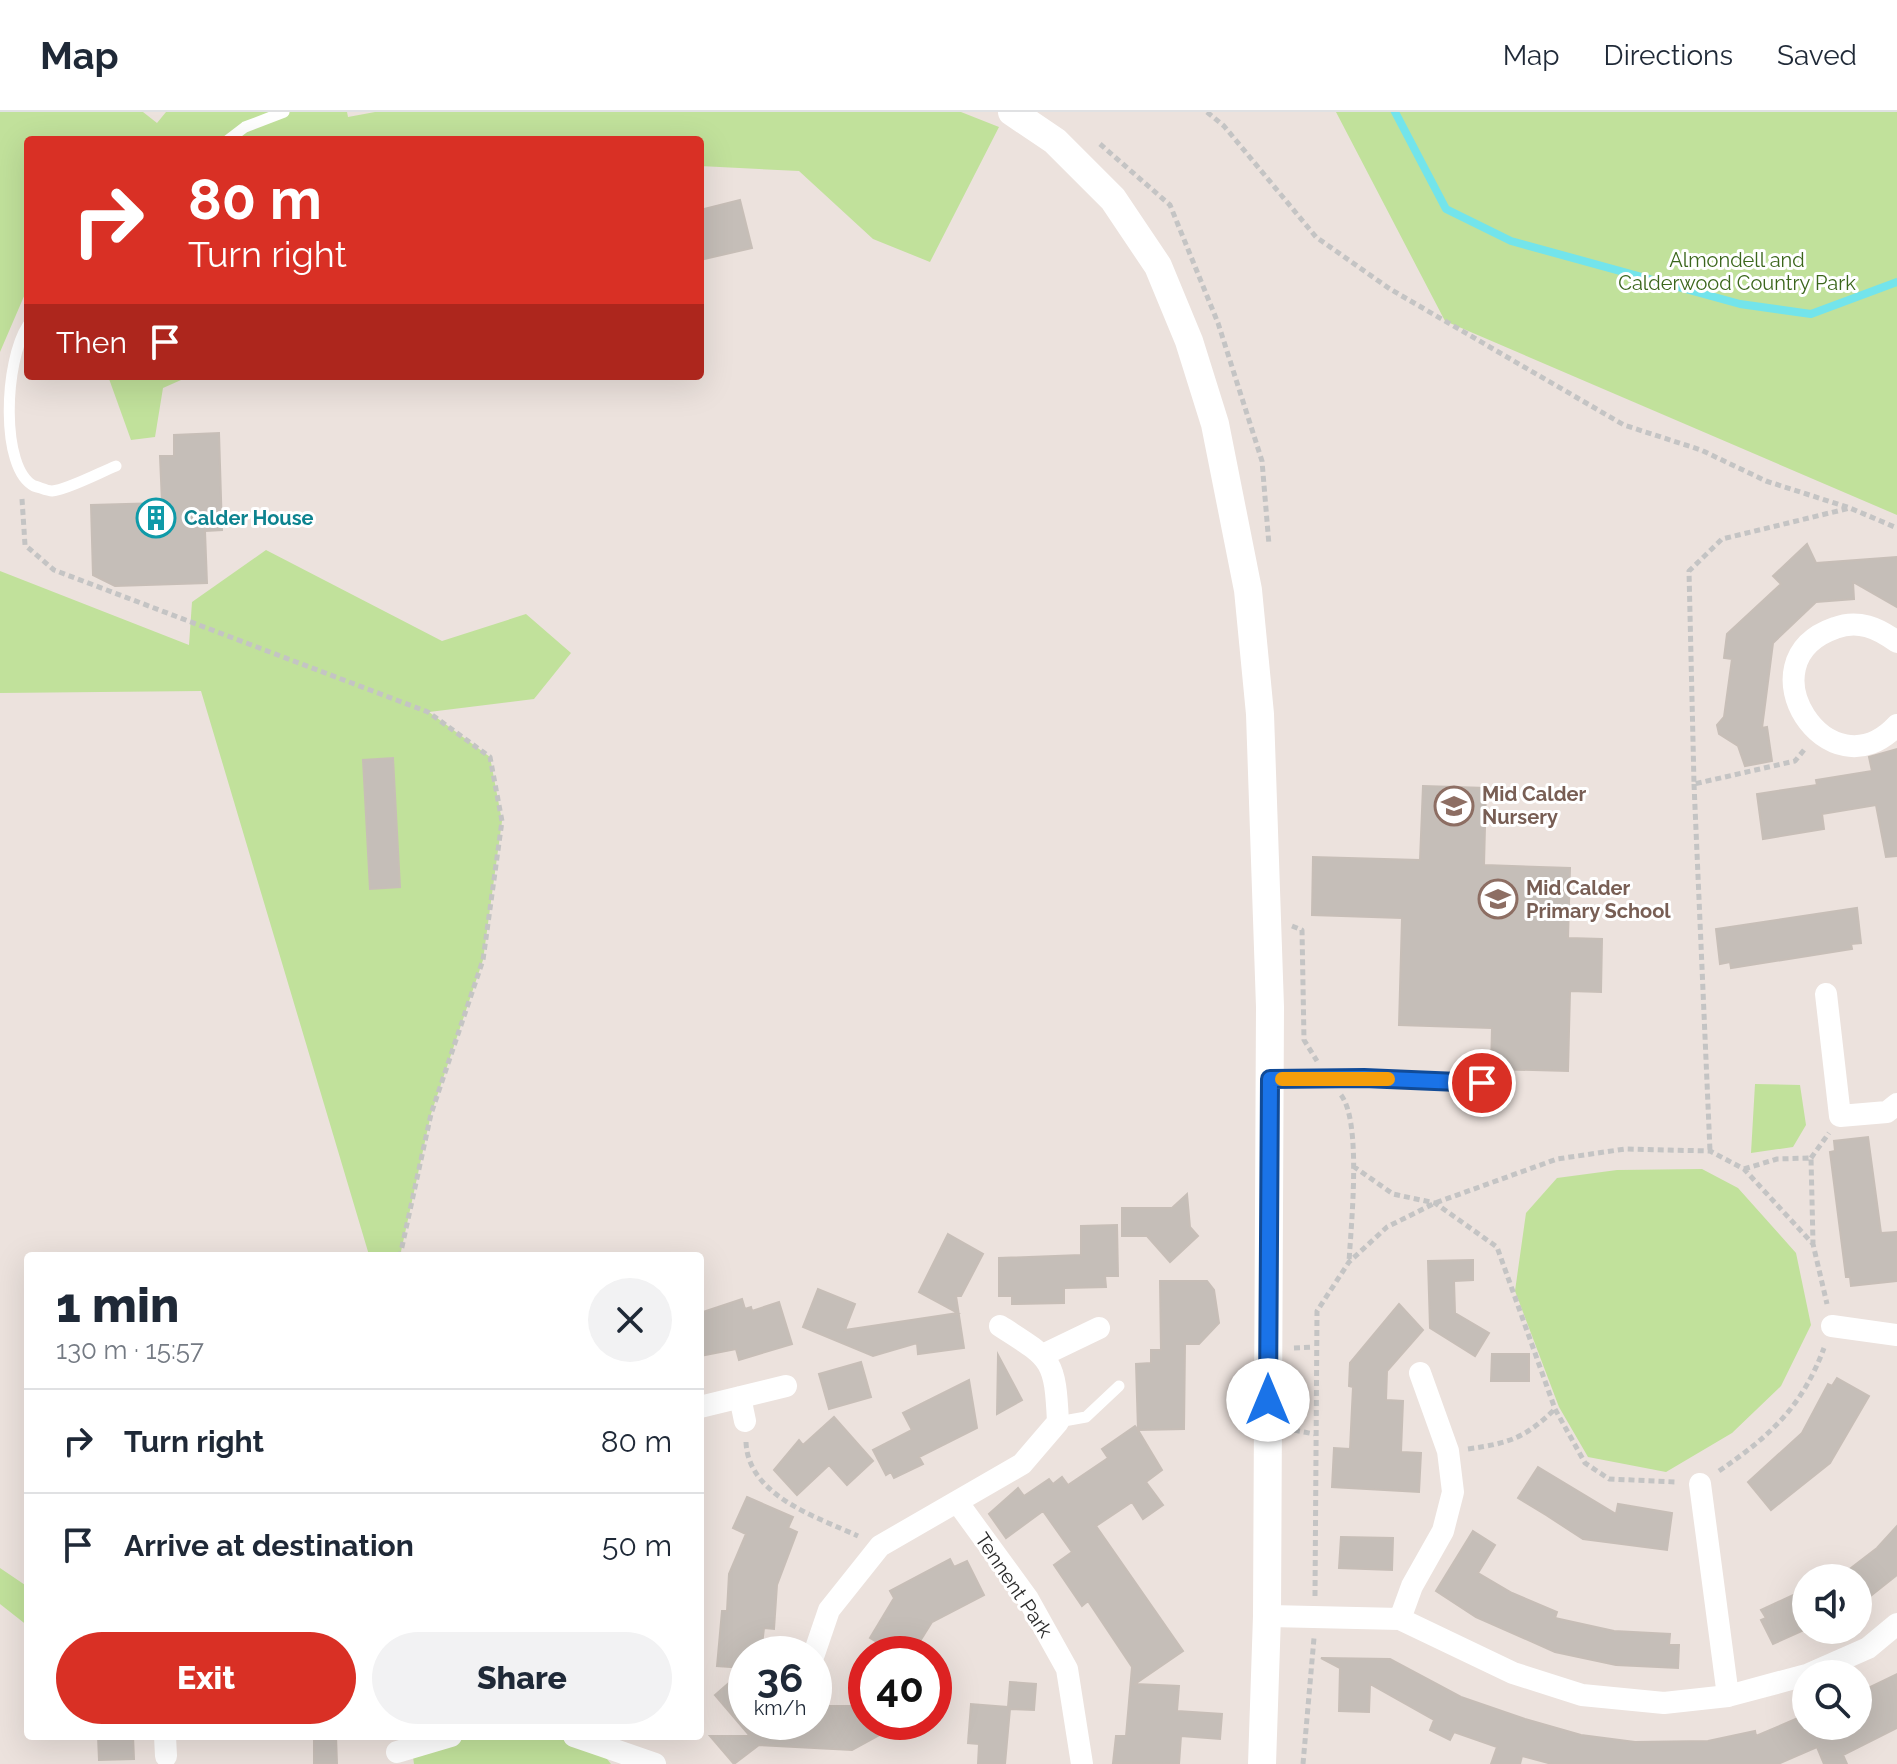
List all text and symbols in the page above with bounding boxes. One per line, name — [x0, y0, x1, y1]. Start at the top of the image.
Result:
text: Map — [40, 33, 119, 78]
text: Map — [1503, 39, 1560, 72]
text: Directions — [1604, 39, 1733, 72]
text: Saved — [1777, 39, 1857, 72]
text: 80 m — [188, 166, 322, 232]
icon: right — [56, 168, 160, 272]
text: Turn right — [188, 233, 347, 275]
park label: Almondell and Calderwood Country Park — [1618, 248, 1856, 295]
icon: arrive — [143, 320, 187, 364]
text: Then — [56, 325, 127, 360]
building icon: Calder House — [135, 497, 177, 539]
place label: Calder House — [184, 506, 314, 530]
place label: Mid Calder Nursery — [1482, 782, 1587, 829]
school or university icon: Mid Calder Nursery — [1433, 785, 1475, 827]
place label: Mid Calder Primary School — [1526, 876, 1671, 923]
school or university icon: Mid Calder Primary School — [1477, 878, 1519, 920]
pin — [1448, 1049, 1516, 1117]
icon: arrive — [1460, 1061, 1504, 1105]
text: 1 min — [56, 1277, 179, 1333]
button: close — [588, 1278, 672, 1362]
text: 130 m · 15:57 — [56, 1335, 204, 1365]
position arrow — [1226, 1358, 1310, 1442]
icon: right — [56, 1419, 100, 1463]
text: Turn right — [124, 1424, 264, 1459]
text: 80 m — [601, 1424, 672, 1459]
icon: arrive — [56, 1523, 100, 1567]
text: Arrive at destination — [124, 1528, 414, 1563]
text: 50 m — [602, 1528, 672, 1563]
street label: Tennent Park — [970, 1528, 1058, 1642]
map controls — [1792, 1564, 1872, 1740]
button: sound — [1792, 1564, 1872, 1644]
button: Exit — [56, 1632, 356, 1724]
button: Share — [372, 1632, 672, 1724]
speed limit sign: 40 — [848, 1636, 952, 1740]
text: 36 — [757, 1654, 803, 1701]
button: search — [1792, 1660, 1872, 1740]
text: km/h — [754, 1696, 806, 1720]

